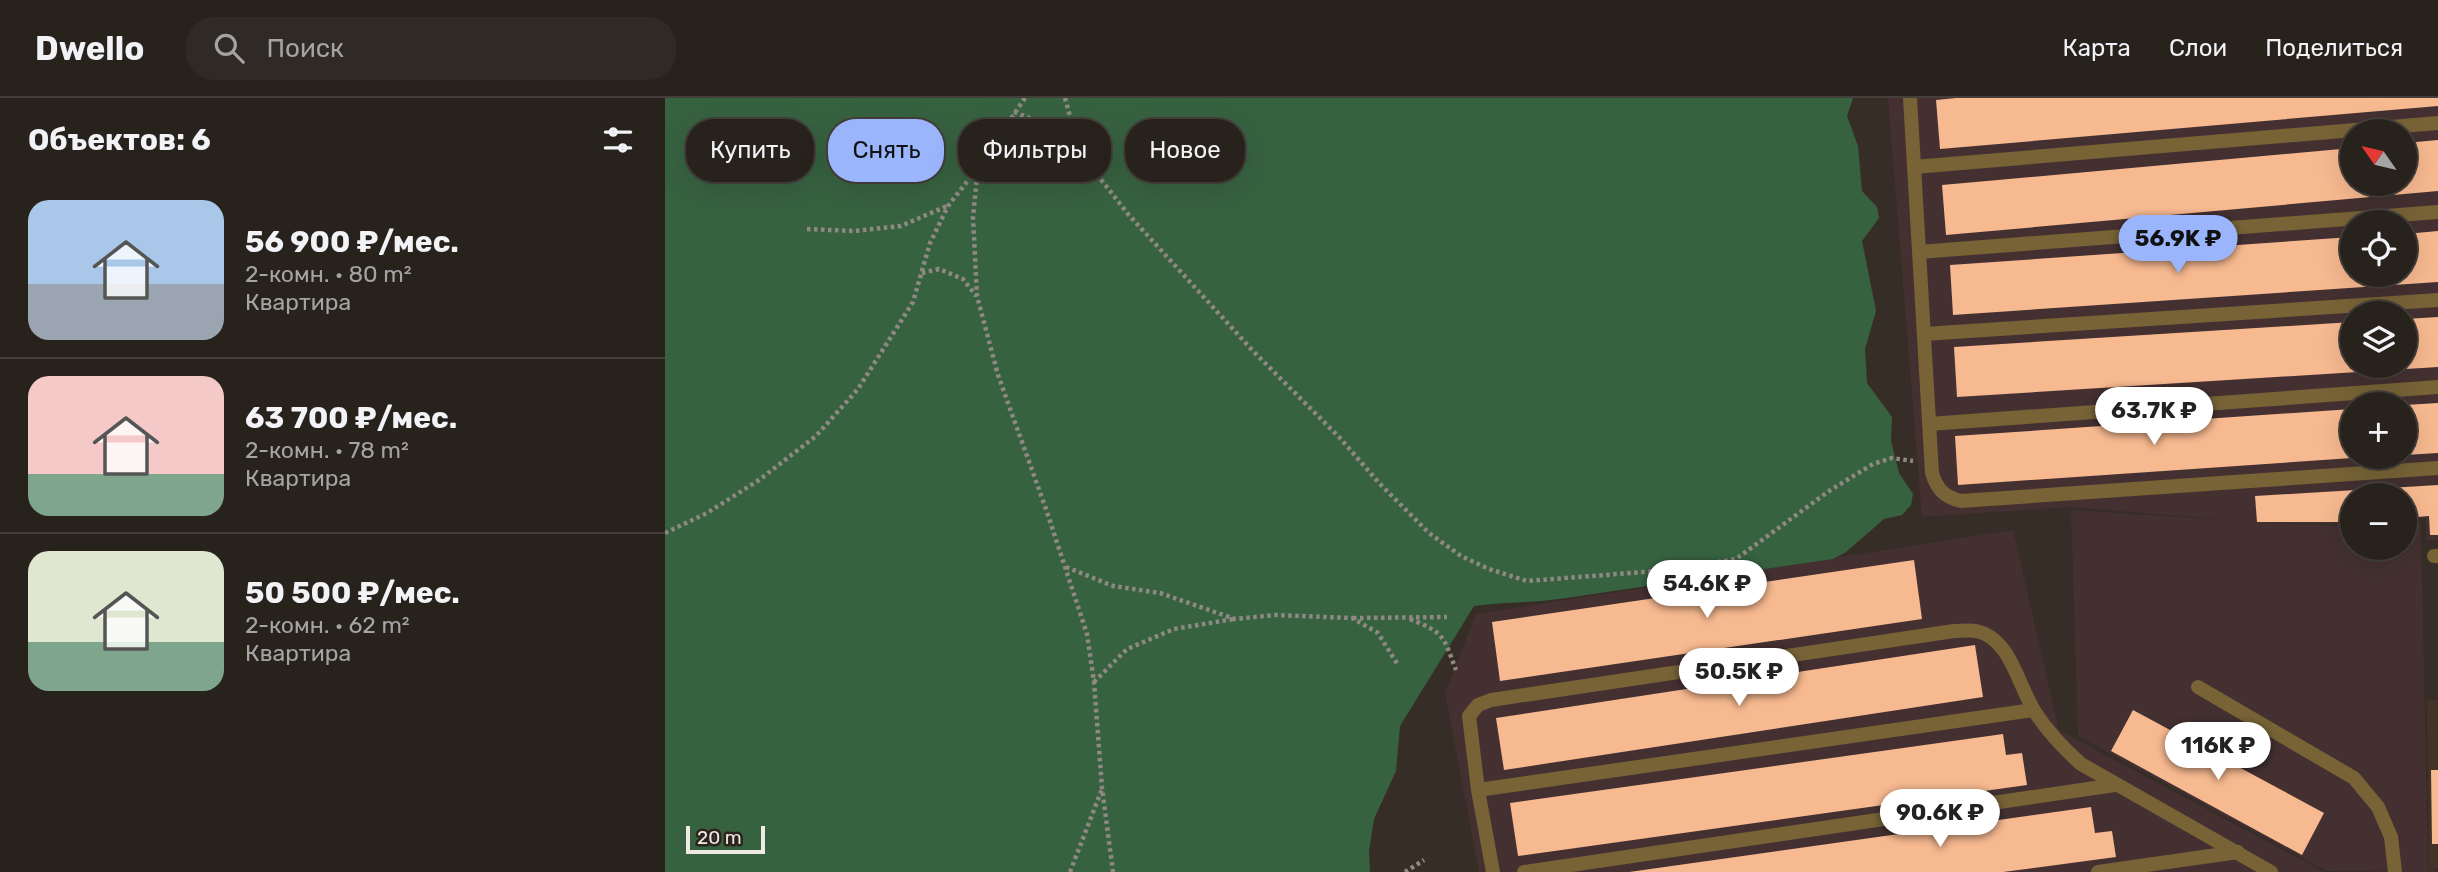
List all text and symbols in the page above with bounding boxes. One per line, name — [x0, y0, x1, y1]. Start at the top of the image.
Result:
search box — [186, 17, 676, 80]
text: Dwello — [35, 29, 144, 68]
icon: search — [210, 29, 248, 67]
text: Поиск — [266, 33, 344, 64]
text: Карта — [2062, 34, 2131, 62]
text: Слои — [2169, 34, 2227, 62]
text: Поделиться — [2265, 34, 2403, 62]
chip: Купить — [686, 119, 814, 182]
chip: Снять — [828, 119, 944, 182]
chip: Фильтры — [958, 119, 1111, 182]
chip: Новое — [1125, 119, 1245, 182]
north arrow — [2340, 119, 2417, 196]
map controls — [2340, 119, 2417, 560]
icon: filters — [599, 121, 637, 159]
text: Объектов: 6 — [28, 122, 211, 158]
button: locate — [2340, 210, 2417, 287]
pin: 56.9K ₽ — [2113, 216, 2243, 275]
text: 56 900 ₽/мес. — [245, 224, 459, 260]
text: 56.9K ₽ — [2135, 224, 2221, 252]
icon: home — [84, 228, 168, 312]
text: 2-комн. · 80 m² — [245, 260, 412, 288]
text: Квартира — [245, 288, 351, 316]
button: layers — [2340, 301, 2417, 378]
pin: 63.7K ₽ — [2089, 388, 2219, 447]
button: + — [2340, 392, 2417, 469]
text: 63.7K ₽ — [2111, 396, 2197, 424]
text: 63 700 ₽/мес. — [245, 400, 457, 436]
icon: home — [84, 404, 168, 488]
text: 2-комн. · 78 m² — [245, 436, 409, 464]
text: Квартира — [245, 464, 351, 492]
button: − — [2340, 483, 2417, 560]
pin: 54.6K ₽ — [1642, 560, 1772, 620]
text: 54.6K ₽ — [1663, 569, 1751, 597]
text: 50 500 ₽/мес. — [245, 575, 460, 611]
icon: home — [84, 579, 168, 663]
text: 2-комн. · 62 m² — [245, 611, 410, 639]
text: Квартира — [245, 639, 351, 667]
pin: 50.5K ₽ — [1674, 648, 1804, 708]
text: 50.5K ₽ — [1695, 657, 1783, 685]
pin: 116K ₽ — [2161, 722, 2275, 782]
text: 116K ₽ — [2181, 731, 2255, 759]
pin: 90.6K ₽ — [1875, 790, 2005, 849]
text: 90.6K ₽ — [1896, 798, 1984, 826]
scale bar — [686, 823, 765, 855]
text: 20 m — [697, 826, 742, 849]

